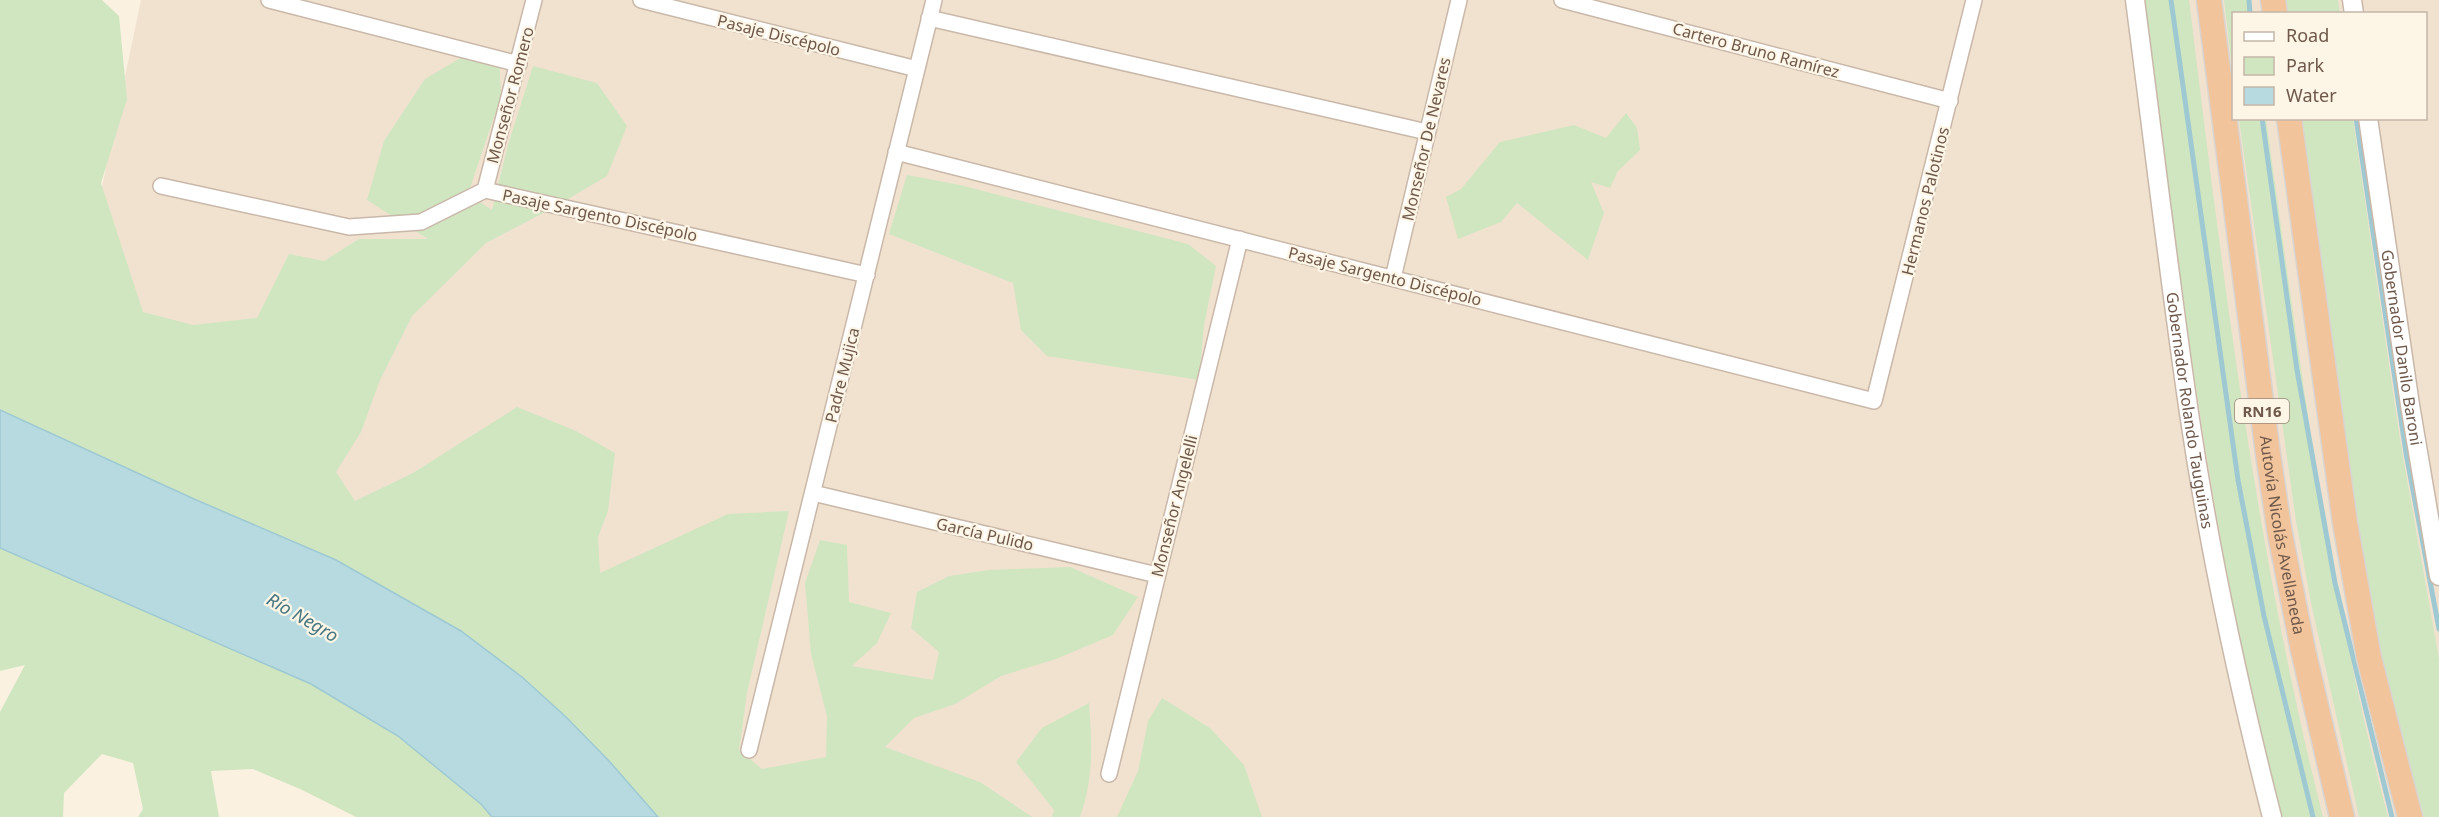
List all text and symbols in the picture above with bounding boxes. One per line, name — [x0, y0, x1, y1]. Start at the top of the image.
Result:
street label: Pasaje Discépolo — [715, 9, 843, 61]
legend — [2232, 12, 2427, 120]
street label: Cartero Bruno Ramírez — [1670, 17, 1842, 83]
text: Road — [2286, 23, 2329, 47]
street label: Monseñor Romero — [481, 24, 539, 166]
text: Park — [2286, 53, 2324, 77]
street label: Monseñor De Nevares — [1397, 55, 1455, 223]
text: Water — [2286, 83, 2337, 107]
street label: Hermanos Palotinos — [1896, 124, 1954, 278]
street label: Pasaje Sargento Discépolo — [501, 184, 699, 246]
street label: Pasaje Sargento Discépolo — [1286, 241, 1484, 311]
street label: Gobernador Danilo Baroni — [2376, 248, 2428, 447]
street label: Gobernador Rolando Tauguinas — [2161, 291, 2219, 531]
street label: Padre Mujica — [820, 325, 864, 425]
road number: RN16 — [2235, 399, 2289, 423]
street label: Monseñor Angelelli — [1146, 433, 1202, 579]
street label: Autovía Nicolás Avellaneda — [2255, 434, 2311, 636]
street label: García Pulido — [934, 512, 1036, 556]
water label: Río Negro — [263, 587, 343, 647]

